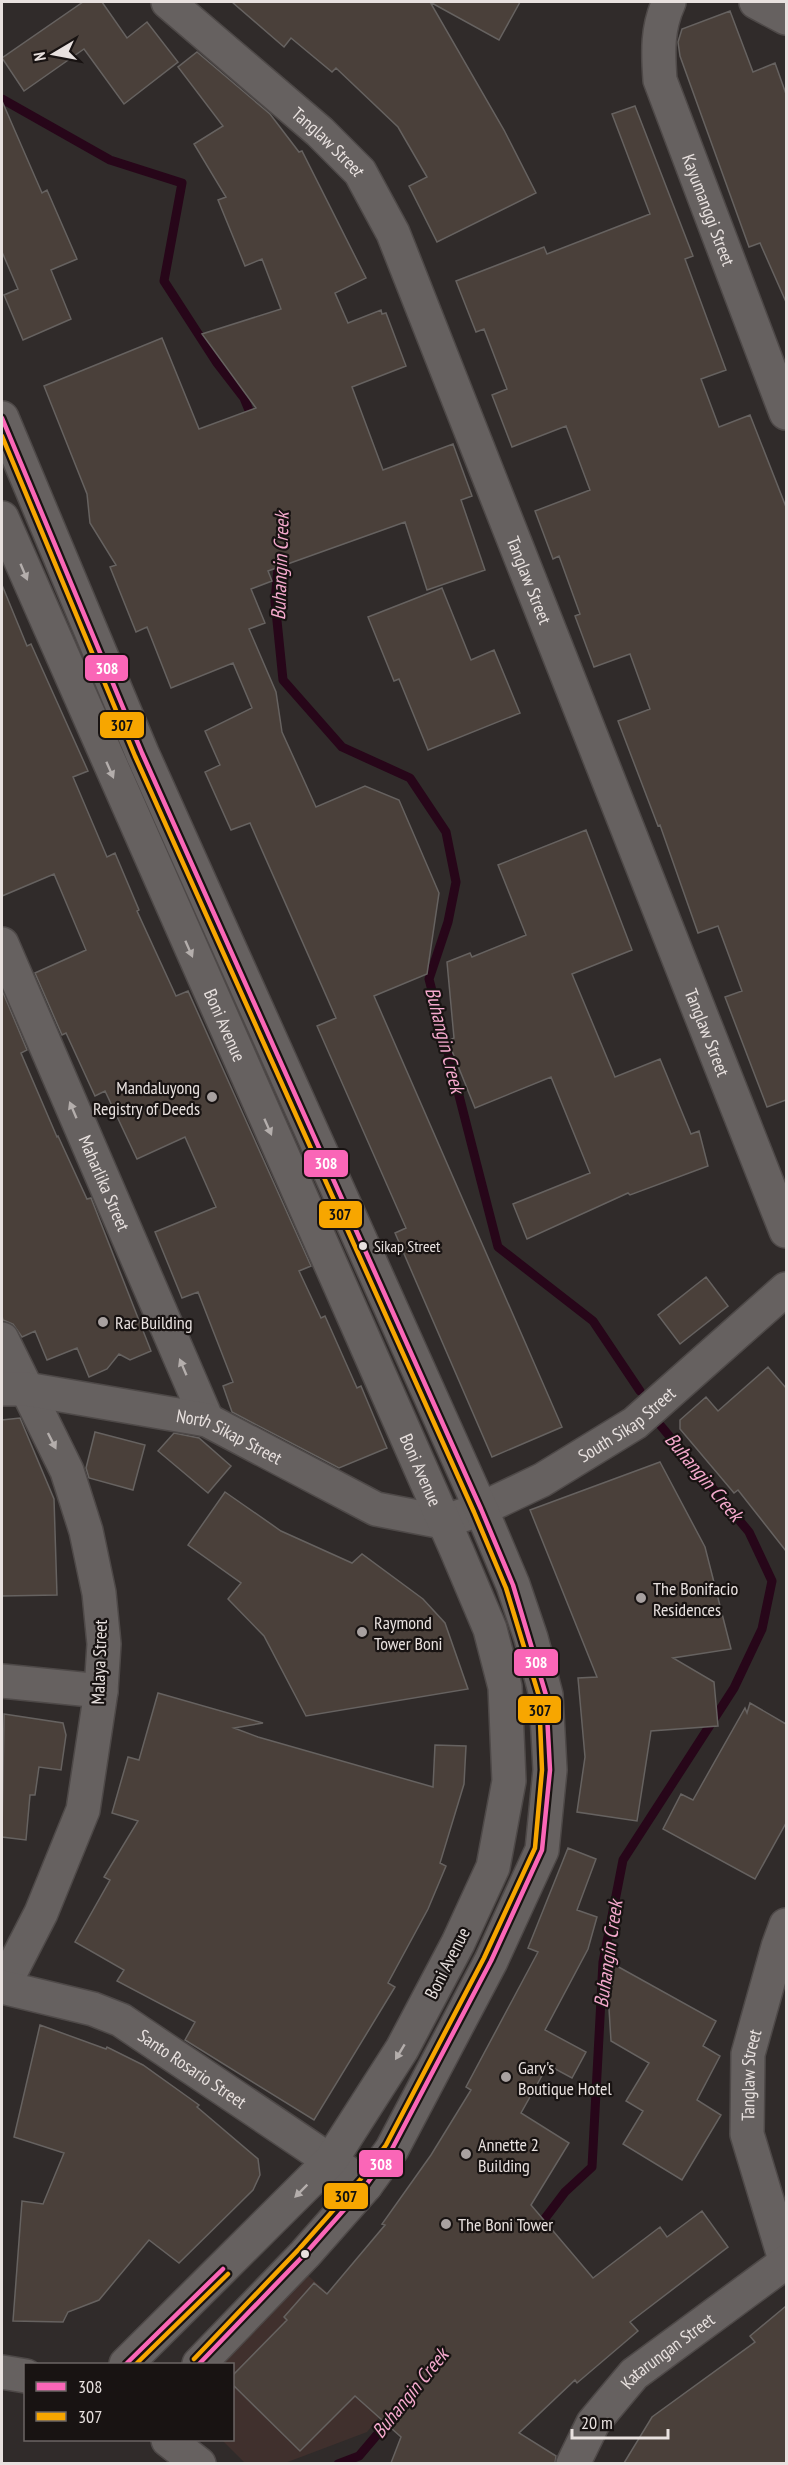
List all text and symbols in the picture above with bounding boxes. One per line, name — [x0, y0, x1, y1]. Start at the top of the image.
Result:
north arrow — [24, 24, 84, 84]
text: N — [29, 51, 50, 63]
street label: Tanglaw Street — [287, 102, 371, 180]
street label: Kayumanggi Street — [677, 150, 741, 269]
water label: Buhangin Creek — [265, 509, 295, 621]
street label: Tanglaw Street — [502, 533, 557, 627]
one-way arrow — [20, 564, 29, 581]
line badge: 308 — [84, 654, 129, 682]
text: 308 — [96, 658, 118, 678]
line badge: 307 — [99, 711, 145, 739]
text: 307 — [111, 715, 133, 735]
one-way arrow — [106, 762, 115, 779]
one-way arrow — [184, 940, 194, 958]
water label: Buhangin Creek — [419, 984, 471, 1098]
street label: Boni Avenue — [199, 985, 251, 1065]
street label: Tanglaw Street — [680, 985, 735, 1079]
place label: Mandaluyong Registry of Deeds — [93, 1076, 200, 1120]
marker: Mandaluyong Registry of Deeds — [205, 1090, 219, 1104]
one-way arrow — [68, 1101, 78, 1119]
one-way arrow — [263, 1119, 273, 1137]
street label: Maharlika Street — [74, 1131, 136, 1234]
line badge: 308 — [303, 1149, 349, 1178]
text: 308 — [315, 1153, 337, 1173]
line badge: 307 — [318, 1200, 363, 1229]
text: 307 — [329, 1204, 351, 1224]
place label: Sikap Street — [374, 1236, 441, 1256]
marker: Sikap Street — [357, 1240, 369, 1252]
place label: Rac Building — [115, 1311, 193, 1334]
marker: Rac Building — [96, 1315, 110, 1329]
one-way arrow — [179, 1358, 188, 1375]
street label: South Sikap Street — [574, 1381, 680, 1467]
street label: North Sikap Street — [175, 1403, 286, 1469]
water label: Buhangin Creek — [659, 1427, 750, 1529]
street label: Boni Avenue — [395, 1430, 447, 1510]
one-way arrow — [48, 1433, 57, 1450]
place label: The Bonifacio Residences — [653, 1577, 738, 1621]
marker: The Bonifacio Residences — [634, 1591, 648, 1605]
place label: Raymond Tower Boni — [374, 1611, 443, 1655]
street label: Malaya Street — [86, 1619, 112, 1705]
marker: Raymond Tower Boni — [355, 1625, 369, 1639]
line badge: 308 — [513, 1648, 559, 1677]
text: 308 — [525, 1652, 547, 1672]
line badge: 307 — [517, 1695, 562, 1724]
text: 307 — [529, 1700, 551, 1720]
water label: Buhangin Creek — [588, 1896, 629, 2009]
street label: Boni Avenue — [419, 1924, 475, 2002]
street label: Santo Rosario Street — [134, 2023, 251, 2113]
street label: Tanglaw Street — [736, 2026, 766, 2121]
one-way arrow — [395, 2044, 406, 2060]
place label: Garv's Boutique Hotel — [518, 2056, 612, 2100]
marker: Garv's Boutique Hotel — [499, 2070, 513, 2084]
place label: Annette 2 Building — [478, 2133, 539, 2177]
marker: Annette 2 Building — [459, 2147, 473, 2161]
line badge: 308 — [358, 2149, 404, 2178]
text: 308 — [370, 2154, 392, 2174]
line badge: 307 — [323, 2182, 369, 2210]
one-way arrow — [295, 2183, 309, 2197]
text: 307 — [335, 2186, 357, 2206]
place label: The Boni Tower — [458, 2213, 553, 2236]
marker: The Boni Tower — [439, 2217, 453, 2231]
unlabelled marker — [299, 2248, 311, 2260]
street label: Katarungan Street — [615, 2307, 719, 2393]
water label: Buhangin Creek — [366, 2341, 456, 2443]
legend — [24, 2363, 234, 2441]
text: 308 — [78, 2375, 102, 2398]
scale bar — [572, 2402, 668, 2440]
text: 307 — [78, 2405, 102, 2428]
text: 20 m — [581, 2411, 613, 2434]

